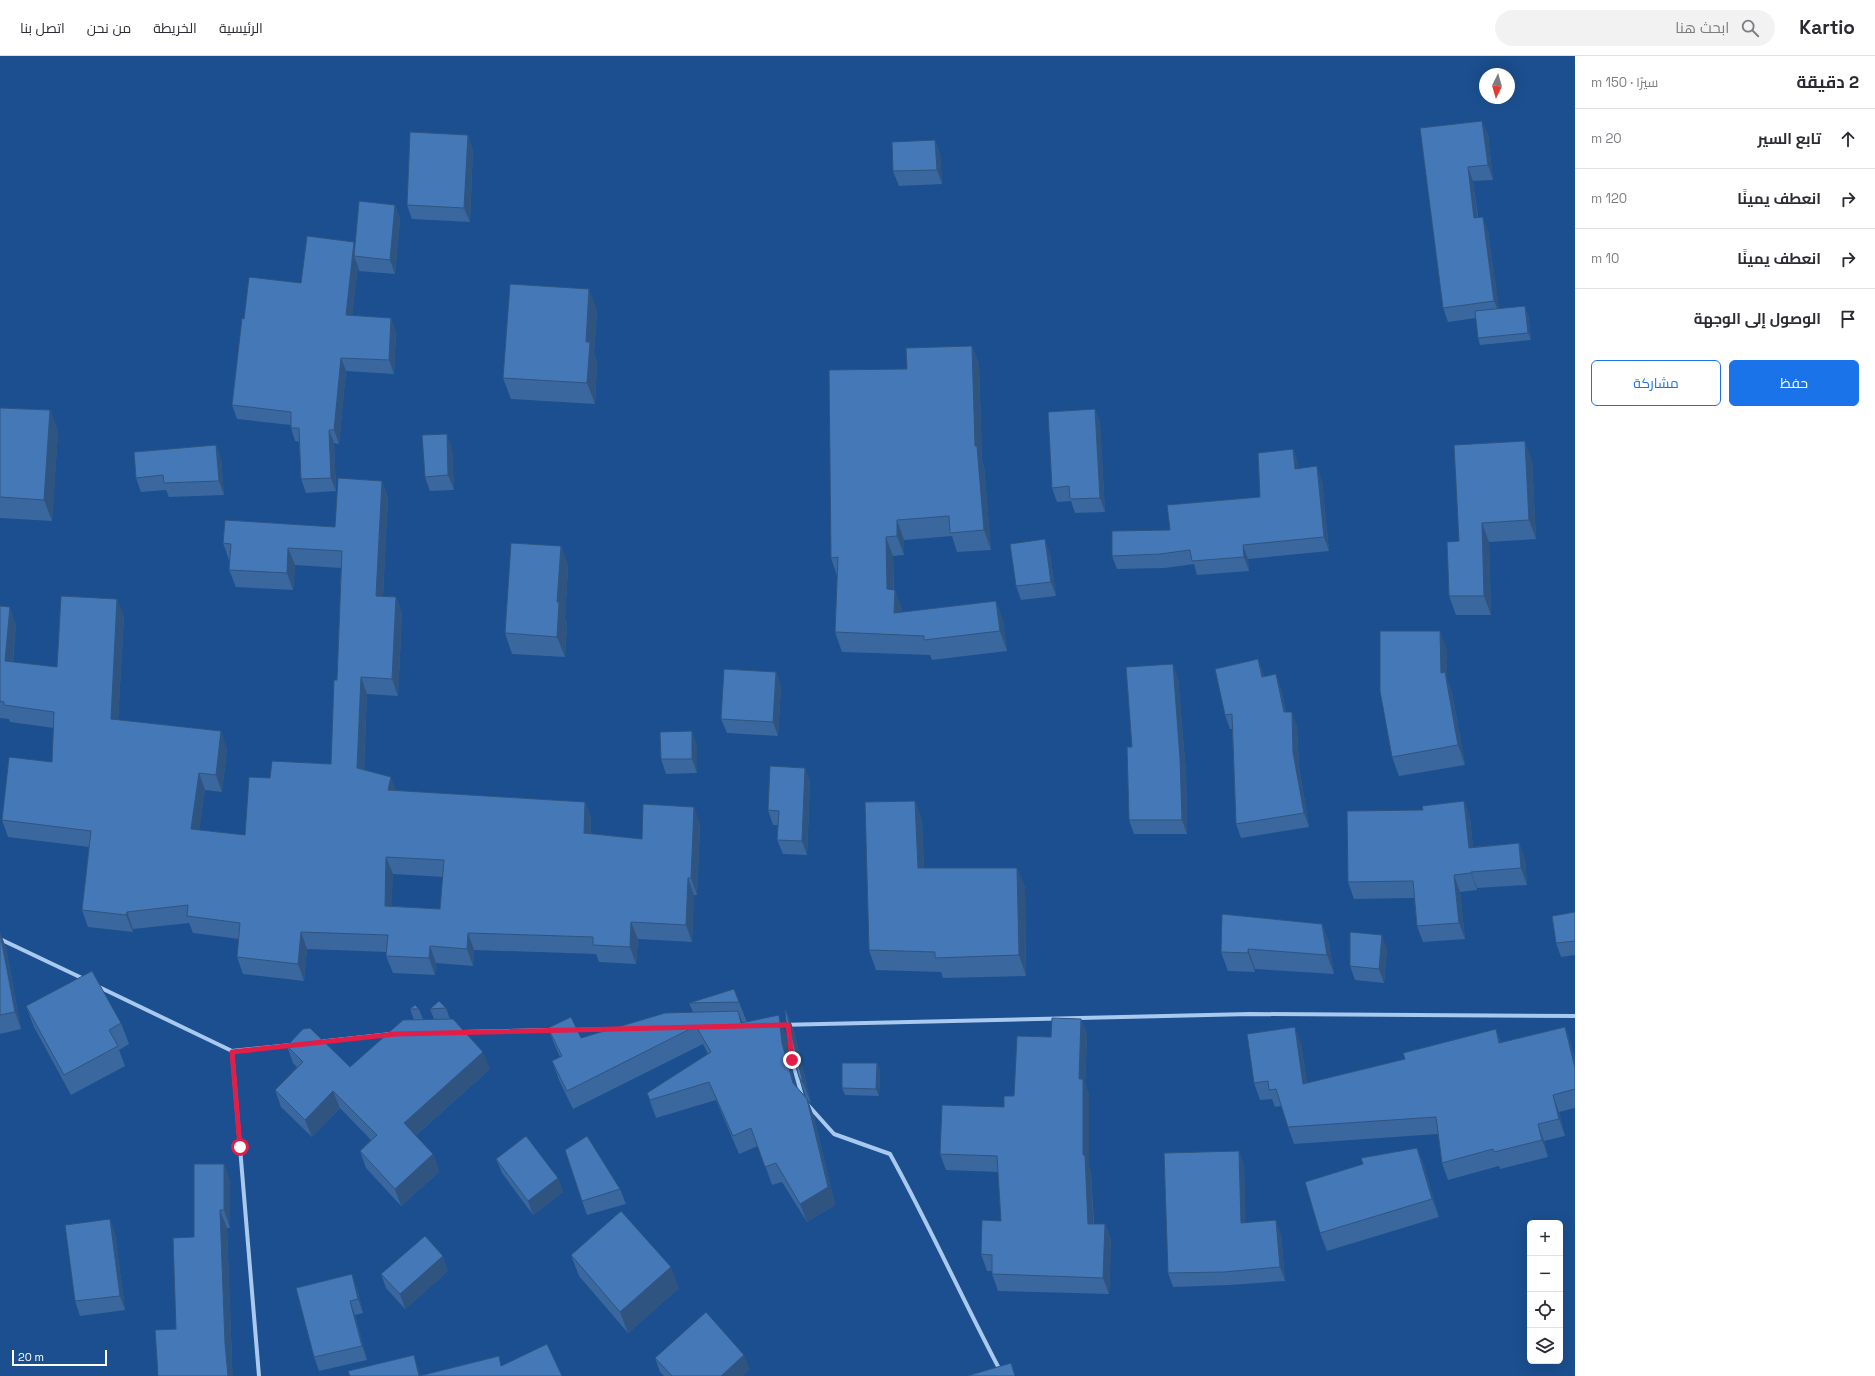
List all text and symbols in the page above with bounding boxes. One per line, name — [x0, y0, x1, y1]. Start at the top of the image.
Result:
search box — [1495, 10, 1775, 46]
text: Kartio — [1799, 15, 1855, 40]
icon: search — [1739, 17, 1761, 39]
text: ابحث هنا — [1675, 18, 1729, 37]
text: اتصل بنا — [20, 19, 65, 37]
text: من نحن — [87, 19, 131, 37]
text: الخريطة — [153, 19, 197, 37]
text: الرئيسية — [219, 19, 263, 37]
north arrow — [1479, 68, 1515, 104]
text: 2 دقيقة — [1797, 71, 1859, 93]
text: سيرًا · 150 m — [1591, 74, 1658, 91]
icon: ahead — [1837, 128, 1859, 150]
text: تابع السير — [1758, 129, 1821, 148]
text: 20 m — [1591, 130, 1622, 147]
icon: right — [1837, 188, 1859, 210]
text: انعطف يمينًا — [1737, 189, 1821, 208]
text: 120 m — [1591, 190, 1627, 207]
icon: right — [1837, 248, 1859, 270]
text: انعطف يمينًا — [1737, 249, 1821, 268]
text: 10 m — [1591, 250, 1619, 267]
icon: arrive — [1837, 308, 1859, 330]
text: الوصول إلى الوجهة — [1694, 309, 1821, 328]
button: مشاركة — [1591, 360, 1721, 406]
button: حفظ — [1729, 360, 1859, 406]
route end — [783, 1051, 801, 1069]
route start — [231, 1138, 249, 1156]
map controls — [1527, 1220, 1563, 1364]
button: + — [1527, 1220, 1563, 1256]
button: − — [1527, 1256, 1563, 1292]
button: locate — [1527, 1292, 1563, 1328]
button: layers — [1527, 1328, 1563, 1364]
scale bar — [12, 1348, 107, 1367]
text: 20 m — [18, 1350, 44, 1364]

